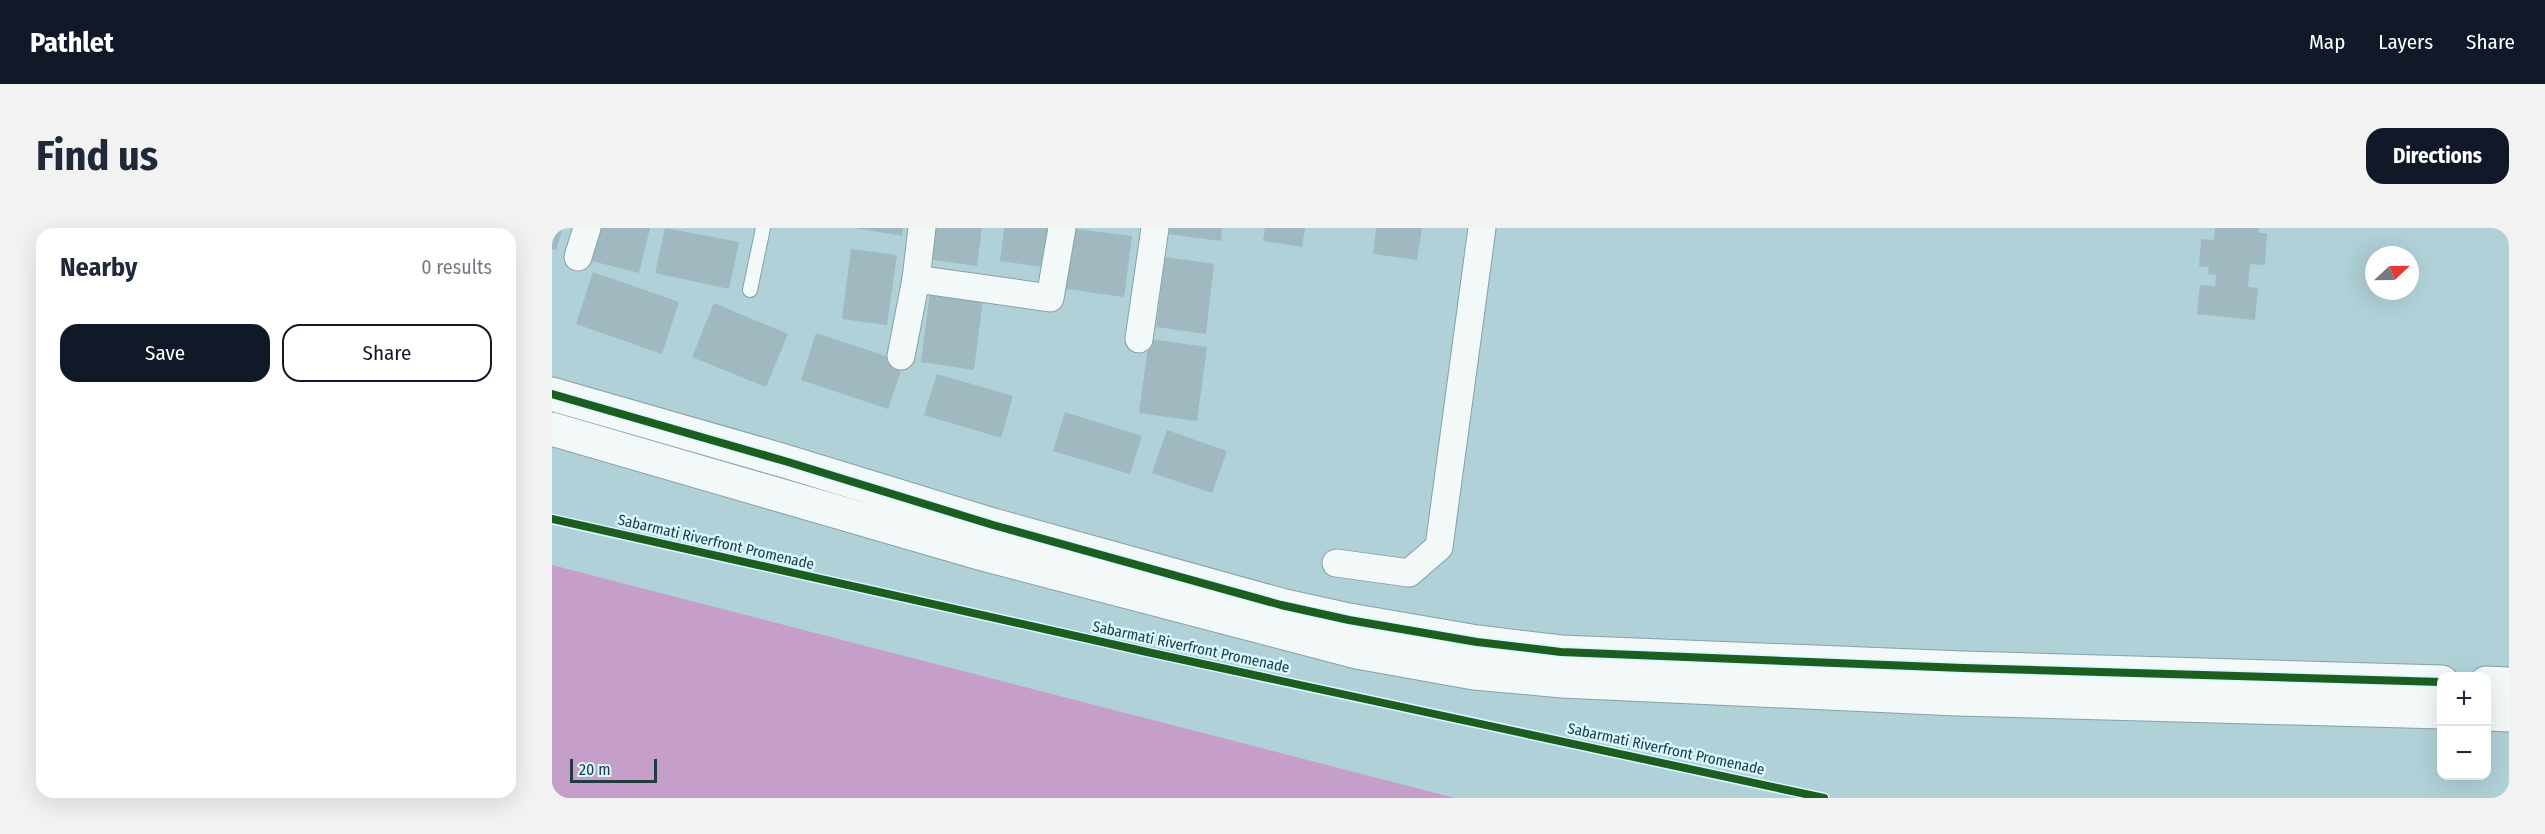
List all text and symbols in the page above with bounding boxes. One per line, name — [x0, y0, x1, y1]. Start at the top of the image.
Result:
text: Pathlet — [30, 26, 114, 59]
text: Map — [2309, 29, 2345, 55]
text: Layers — [2378, 29, 2433, 55]
text: Share — [2466, 29, 2515, 55]
button: Directions — [2366, 128, 2509, 184]
text: Find us — [36, 131, 158, 181]
north arrow — [2365, 246, 2419, 300]
text: Nearby — [60, 252, 137, 283]
text: 0 results — [421, 255, 492, 279]
button: Save — [60, 324, 270, 382]
button: Share — [282, 324, 492, 382]
street label: Sabarmati Riverfront Promenade — [616, 511, 816, 573]
street label: Sabarmati Riverfront Promenade — [1091, 617, 1291, 677]
map controls — [2437, 672, 2491, 780]
button: + — [2437, 672, 2491, 726]
street label: Sabarmati Riverfront Promenade — [1566, 719, 1766, 779]
button: − — [2437, 726, 2491, 780]
scale bar — [570, 756, 657, 784]
text: 20 m — [579, 760, 610, 779]

